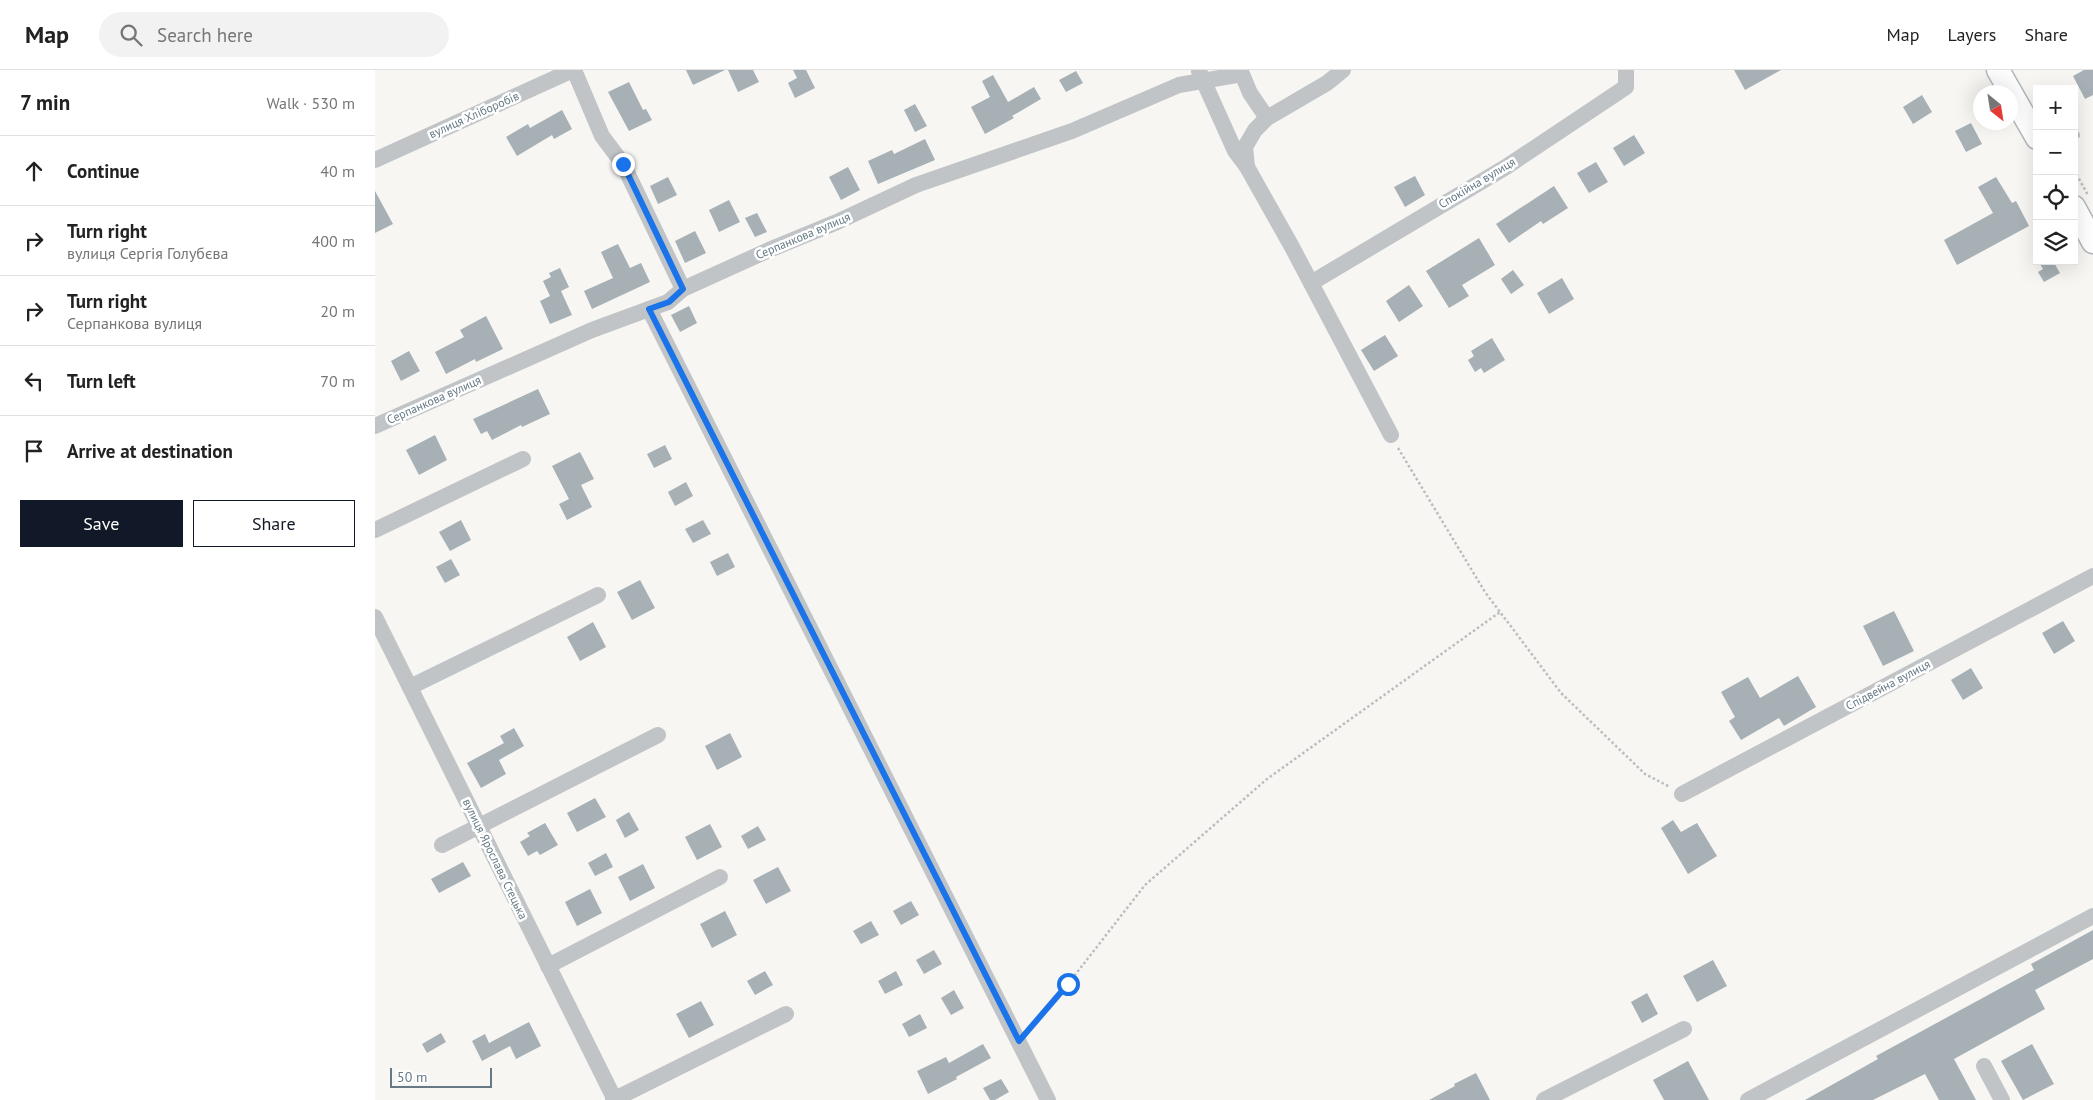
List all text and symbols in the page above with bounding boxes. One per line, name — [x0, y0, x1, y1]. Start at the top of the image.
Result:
search box — [99, 12, 449, 57]
text: Map — [25, 19, 69, 50]
icon: search — [117, 21, 145, 49]
text: Search here — [157, 23, 253, 47]
text: Map — [1887, 23, 1919, 46]
text: Layers — [1947, 23, 1996, 46]
text: Share — [2024, 23, 2068, 46]
north arrow — [1973, 85, 2018, 130]
map controls — [2033, 85, 2078, 265]
button: + — [2033, 85, 2078, 130]
street label: вулиця Хліборобів — [426, 88, 521, 141]
text: 7 min — [20, 89, 70, 116]
text: Walk · 530 m — [266, 93, 355, 113]
button: − — [2033, 130, 2078, 175]
route end — [612, 153, 635, 176]
street label: Спокійна вулиця — [1436, 154, 1518, 211]
icon: ahead — [20, 157, 48, 185]
text: Continue — [67, 159, 139, 183]
text: 40 m — [320, 161, 355, 181]
button: locate — [2033, 175, 2078, 220]
street label: Серпанкова вулиця — [753, 209, 852, 262]
text: Turn right — [67, 219, 147, 243]
button: layers — [2033, 220, 2078, 265]
icon: right — [20, 227, 48, 255]
text: 400 m — [312, 231, 355, 251]
text: вулиця Сергія Голубєва — [67, 243, 228, 263]
text: Turn right — [67, 289, 147, 313]
icon: right — [20, 297, 48, 325]
text: 20 m — [320, 301, 355, 321]
text: Серпанкова вулиця — [67, 313, 202, 333]
icon: left — [20, 367, 48, 395]
text: Turn left — [67, 369, 136, 393]
text: 70 m — [320, 371, 355, 391]
street label: Серпанкова вулиця — [384, 372, 483, 427]
icon: arrive — [20, 437, 48, 465]
text: Arrive at destination — [67, 439, 233, 463]
button: Save — [20, 500, 183, 547]
button: Share — [193, 500, 355, 547]
street label: Спідвейна вулиця — [1843, 656, 1933, 713]
street label: вулиця Ярослава Стецька — [460, 796, 531, 922]
route start — [1057, 973, 1080, 996]
scale bar — [390, 1065, 493, 1088]
text: 50 m — [397, 1068, 427, 1086]

